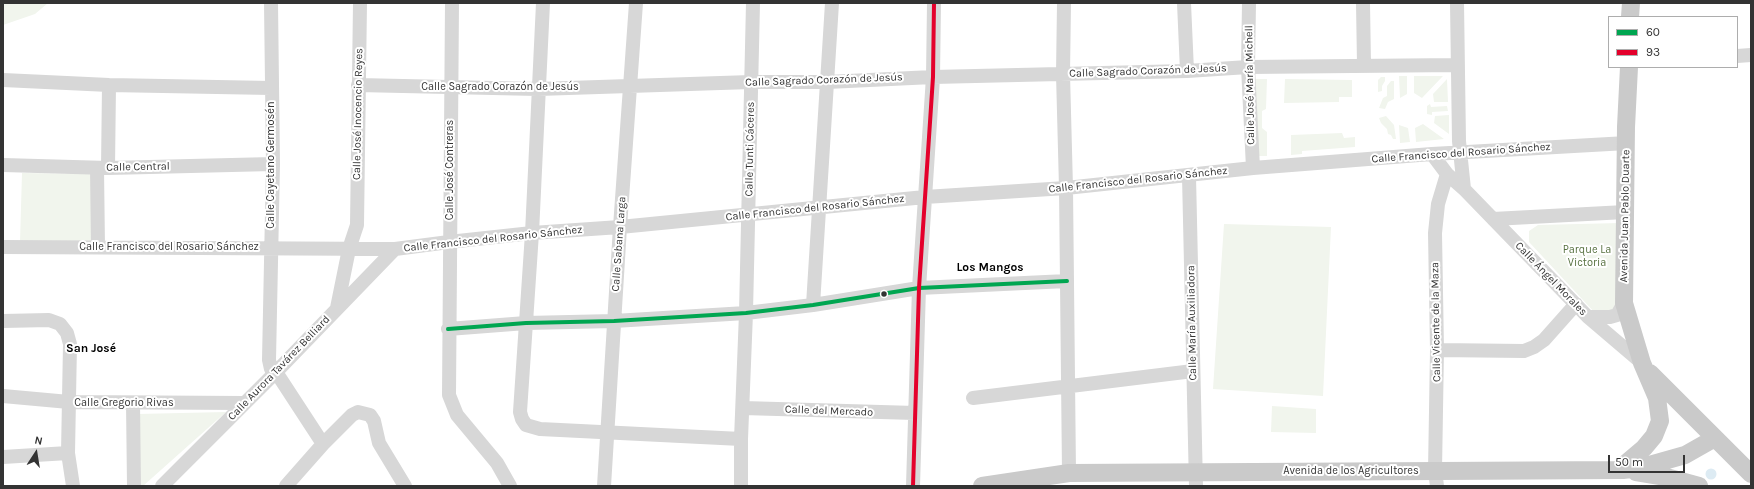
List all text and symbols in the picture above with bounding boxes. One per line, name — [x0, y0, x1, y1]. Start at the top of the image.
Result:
legend — [1608, 16, 1738, 68]
street label: Calle José María Michell — [1242, 25, 1258, 145]
text: 60 — [1646, 25, 1660, 39]
text: 93 — [1646, 45, 1660, 59]
street label: Calle José Inocencio Reyes — [350, 48, 366, 180]
street label: Calle Sagrado Corazón de Jesús — [1069, 62, 1227, 80]
street label: Calle Sagrado Corazón de Jesús — [745, 71, 903, 89]
street label: Calle Sagrado Corazón de Jesús — [421, 80, 579, 94]
street label: Calle Cayetano Germosén — [264, 101, 278, 229]
street label: Calle Tunti Cáceres — [743, 101, 757, 197]
street label: Calle José Contreras — [443, 120, 457, 220]
street label: Calle Francisco del Rosario Sánchez — [1371, 140, 1551, 166]
street label: Avenida Juan Pablo Duarte — [1617, 149, 1633, 283]
street label: Calle Central — [106, 160, 170, 174]
street label: Calle Francisco del Rosario Sánchez — [1048, 164, 1228, 196]
street label: Calle Francisco del Rosario Sánchez — [725, 192, 905, 224]
street label: Calle Sabana Larga — [609, 196, 629, 292]
street label: Calle Francisco del Rosario Sánchez — [403, 223, 583, 255]
street label: Calle Ángel Morales — [1512, 239, 1590, 319]
street label: Calle Francisco del Rosario Sánchez — [79, 240, 259, 254]
park label: Parque La Victoria — [1563, 243, 1611, 269]
district label: Los Mangos — [956, 261, 1024, 275]
street label: Calle Vicente de la Maza — [1428, 262, 1444, 382]
street label: Calle María Auxiliadora — [1184, 265, 1200, 381]
unlabelled marker — [879, 289, 889, 299]
street label: Calle Aurora Tavárez Belliard — [225, 313, 333, 423]
district label: San José — [66, 342, 116, 356]
street label: Calle Gregorio Rivas — [74, 396, 174, 410]
street label: Calle del Mercado — [785, 403, 873, 419]
north arrow — [16, 433, 56, 473]
text: N — [33, 434, 44, 448]
scale bar — [1610, 447, 1687, 473]
text: 50 m — [1615, 455, 1643, 469]
street label: Avenida de los Agricultores — [1283, 464, 1419, 478]

